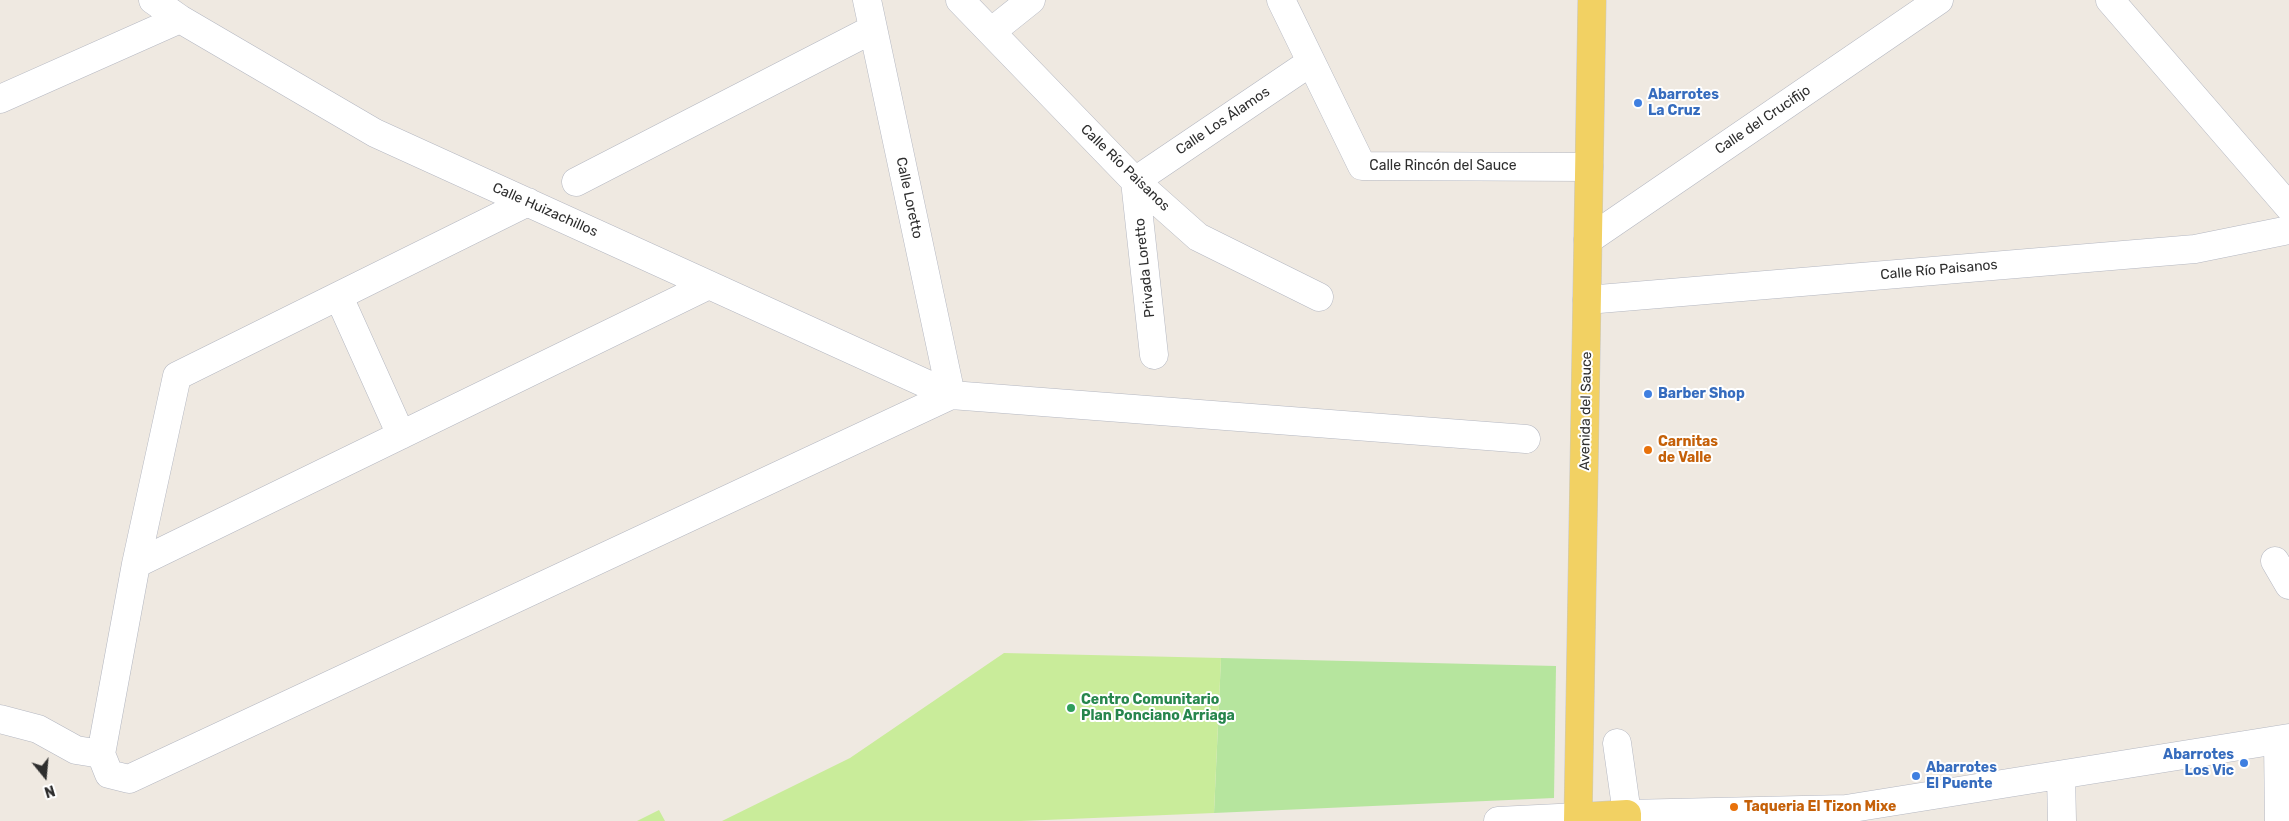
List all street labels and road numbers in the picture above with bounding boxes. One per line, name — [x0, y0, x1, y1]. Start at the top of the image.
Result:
street label: Calle del Crucifijo — [1712, 82, 1814, 158]
street label: Calle Los Álamos — [1173, 83, 1273, 159]
street label: Calle Río Paisanos — [1077, 121, 1173, 215]
street label: Calle Loretto — [892, 156, 926, 240]
street label: Calle Rincón del Sauce — [1369, 158, 1517, 174]
street label: Calle Huizachillos — [490, 179, 600, 241]
street label: Privada Loretto — [1131, 217, 1159, 319]
street label: Calle Río Paisanos — [1880, 257, 1998, 283]
street label: Avenida del Sauce — [1577, 351, 1595, 471]

